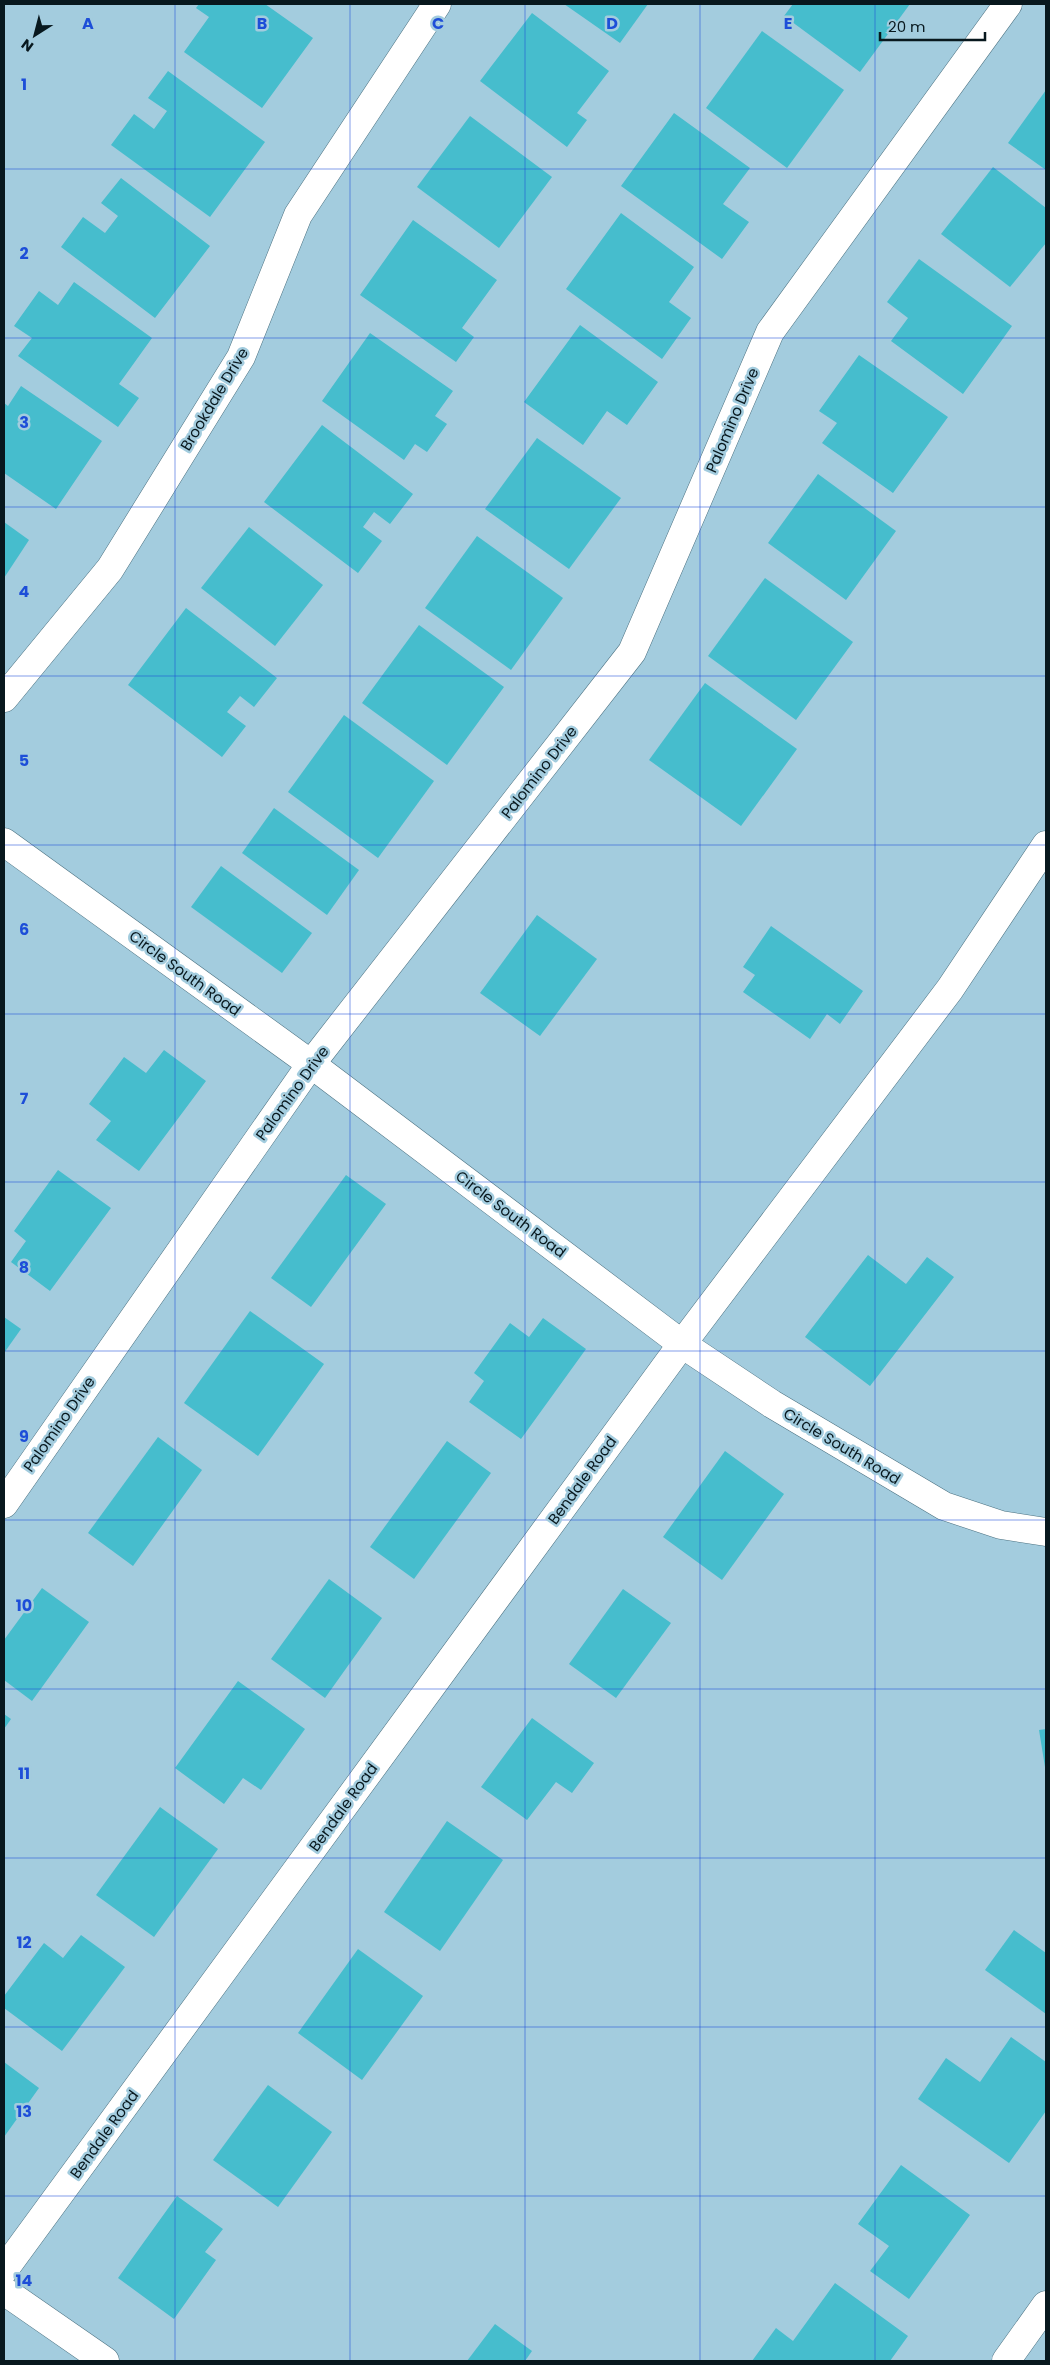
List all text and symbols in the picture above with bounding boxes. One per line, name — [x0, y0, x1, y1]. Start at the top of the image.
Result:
north arrow — [10, 10, 60, 60]
scale bar — [880, 10, 985, 42]
text: A — [82, 12, 94, 35]
text: B — [257, 12, 267, 35]
text: C — [432, 12, 444, 35]
text: D — [606, 12, 618, 35]
text: E — [784, 12, 792, 35]
text: 20 m — [888, 16, 926, 37]
text: N — [17, 34, 37, 57]
text: 1 — [21, 73, 27, 96]
text: 2 — [19, 242, 29, 265]
street label: Brookdale Drive — [175, 344, 253, 454]
street label: Palomino Drive — [700, 364, 764, 476]
text: 3 — [19, 411, 29, 434]
text: 4 — [19, 580, 30, 603]
street label: Palomino Drive — [496, 721, 582, 823]
text: 5 — [19, 749, 29, 772]
text: 6 — [19, 918, 29, 941]
street label: Circle South Road — [125, 925, 245, 1021]
street label: Palomino Drive — [251, 1041, 333, 1145]
text: 7 — [20, 1087, 29, 1110]
street label: Circle South Road — [452, 1166, 570, 1262]
text: 8 — [19, 1256, 29, 1279]
street label: Palomino Drive — [18, 1372, 100, 1476]
street label: Circle South Road — [780, 1403, 904, 1489]
text: 9 — [19, 1425, 29, 1448]
street label: Bendale Road — [543, 1432, 621, 1528]
text: 10 — [16, 1594, 32, 1617]
street label: Bendale Road — [304, 1759, 382, 1855]
text: 11 — [18, 1762, 30, 1785]
text: 12 — [16, 1931, 32, 1954]
street label: Bendale Road — [65, 2086, 143, 2182]
text: 13 — [16, 2100, 32, 2123]
text: 14 — [16, 2269, 33, 2292]

